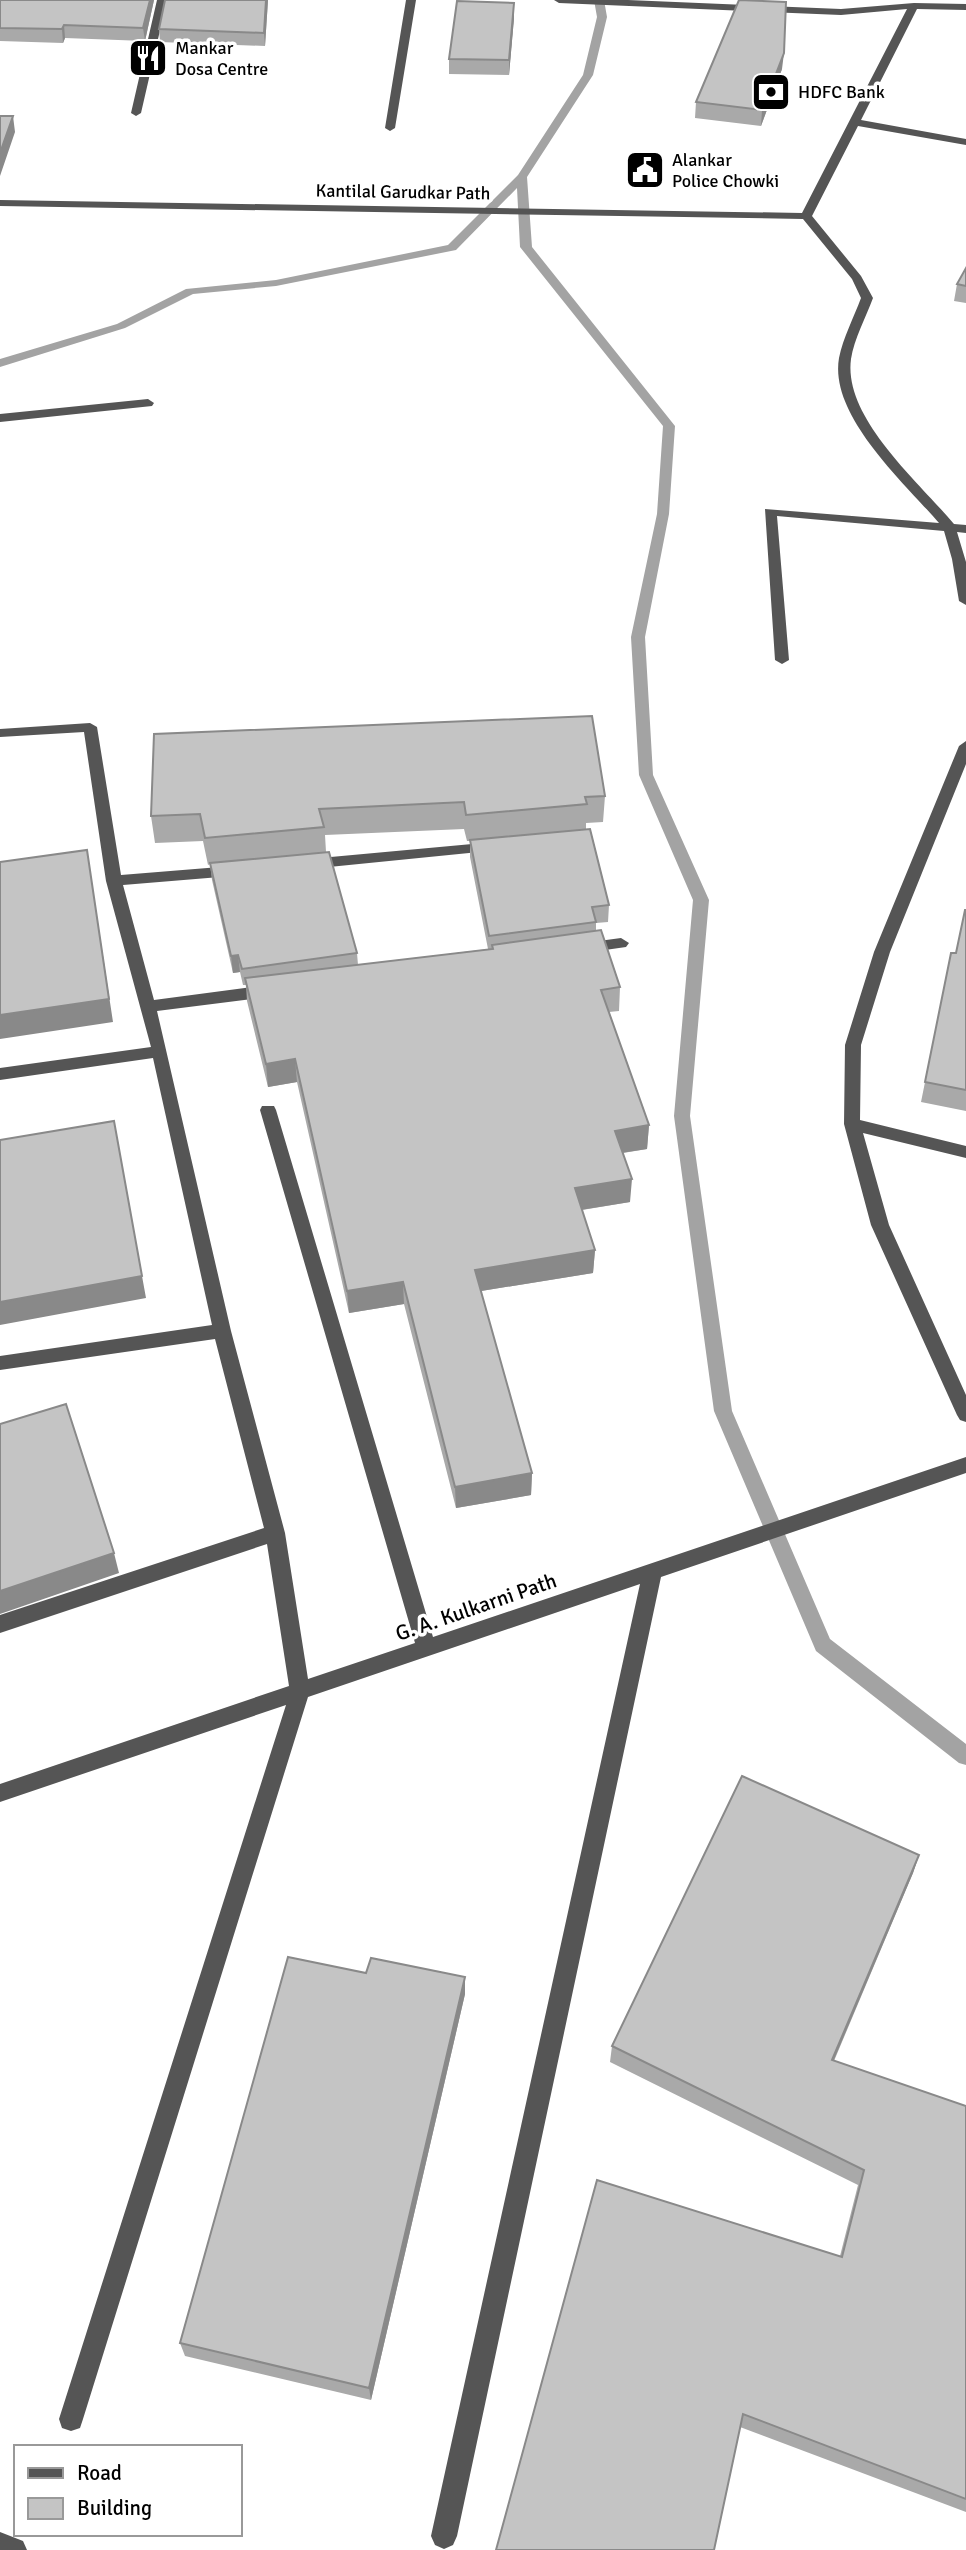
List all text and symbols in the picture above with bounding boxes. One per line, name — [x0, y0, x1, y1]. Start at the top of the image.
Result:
restaurant icon: Mankar Dosa Centre — [127, 37, 169, 79]
place label: Mankar Dosa Centre — [175, 37, 268, 80]
bank icon: HDFC Bank — [750, 71, 792, 113]
place label: HDFC Bank — [798, 81, 885, 103]
public building icon: Alankar Police Chowki — [624, 149, 666, 191]
place label: Alankar Police Chowki — [672, 149, 779, 192]
street label: Kantilal Garudkar Path — [315, 179, 491, 205]
street label: G. A. Kulkarni Path — [392, 1567, 560, 1647]
legend — [14, 2445, 242, 2536]
text: Road — [77, 2460, 122, 2486]
text: Building — [77, 2495, 152, 2521]

